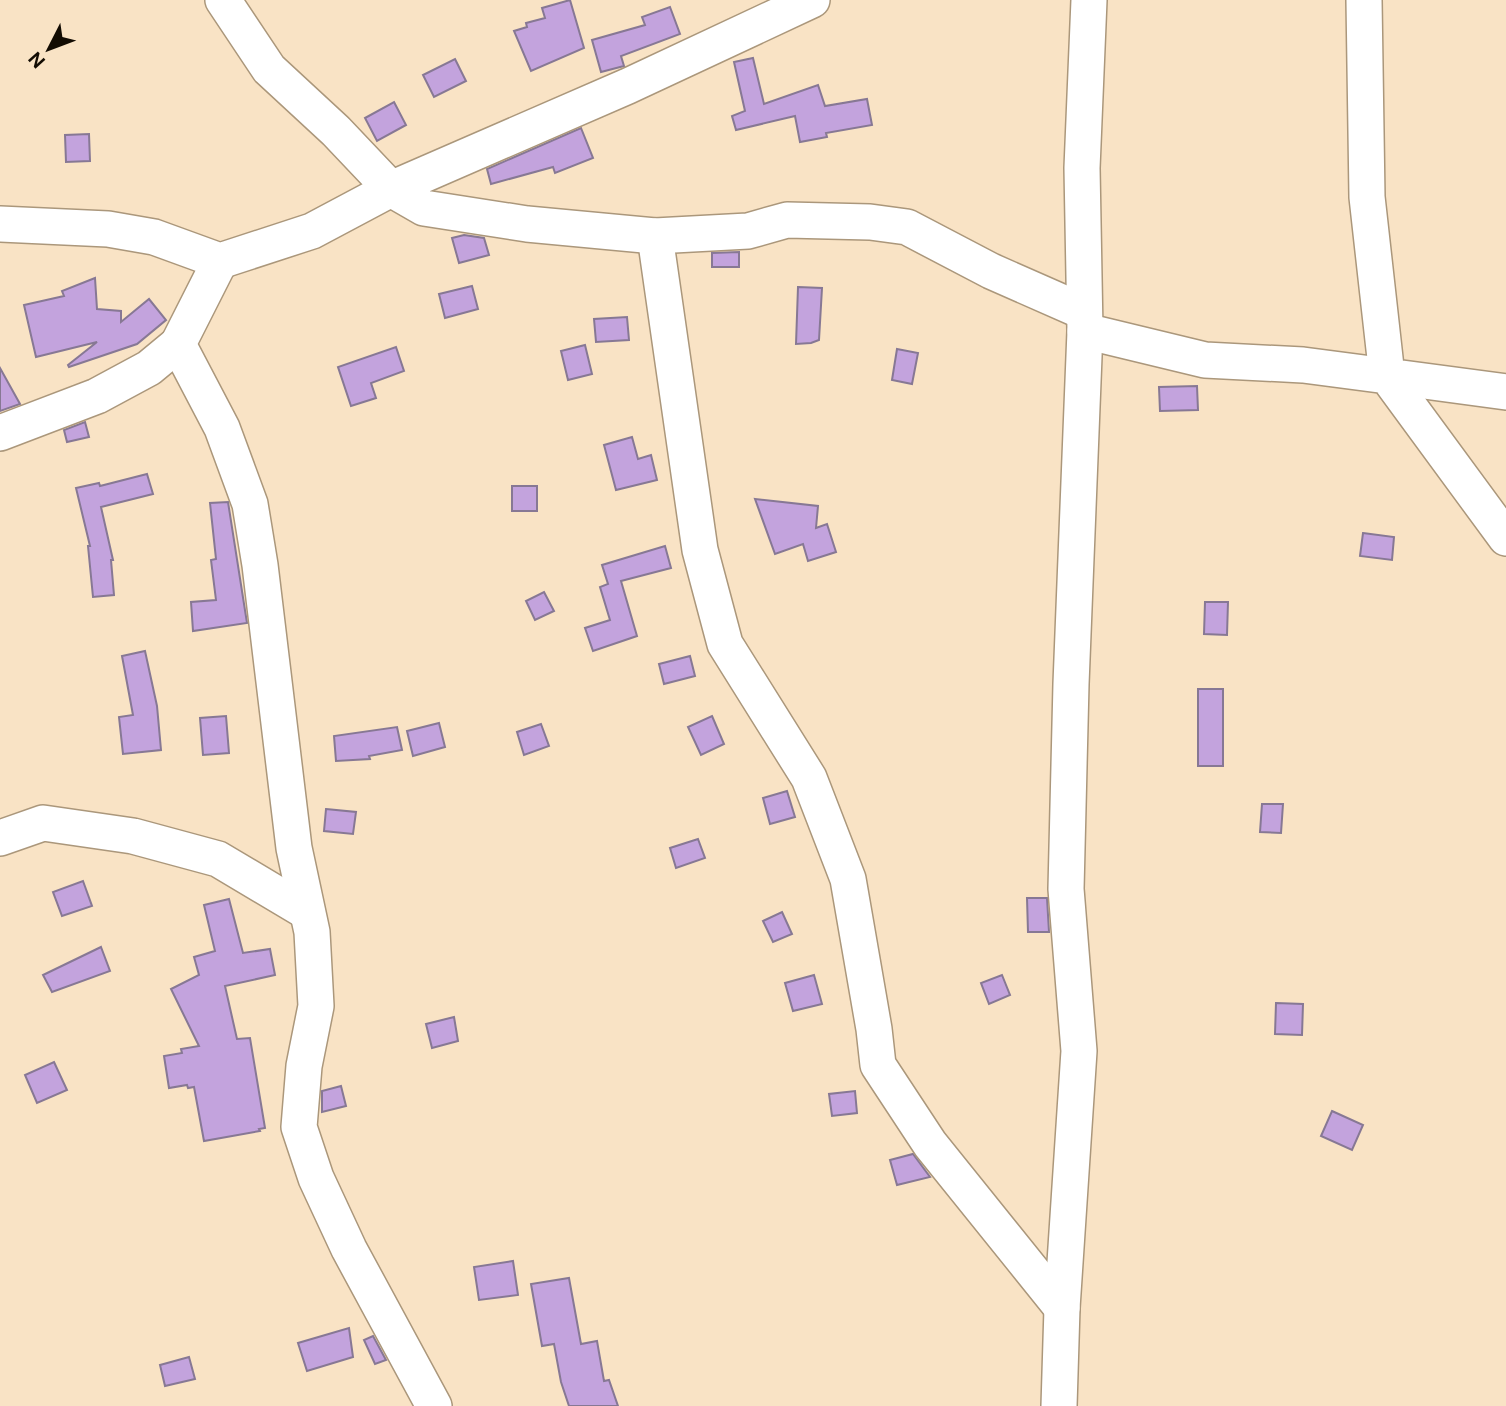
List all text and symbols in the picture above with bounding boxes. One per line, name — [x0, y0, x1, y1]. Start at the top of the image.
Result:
north arrow — [14, 14, 84, 84]
text: N — [23, 47, 51, 74]

